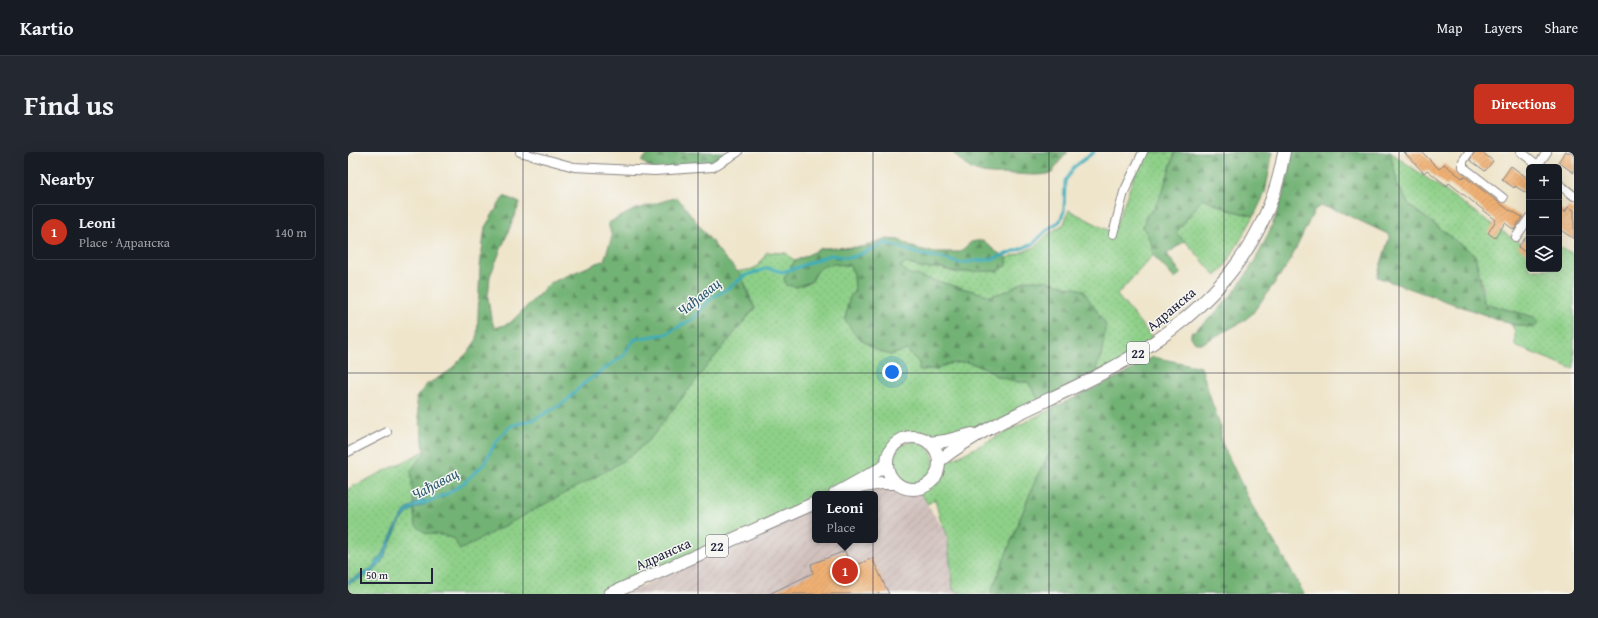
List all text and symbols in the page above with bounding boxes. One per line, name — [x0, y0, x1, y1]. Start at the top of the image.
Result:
text: Kartio — [20, 14, 74, 42]
text: Map — [1437, 18, 1463, 38]
text: Layers — [1485, 18, 1523, 38]
text: Share — [1545, 18, 1578, 38]
text: Find us — [24, 84, 114, 125]
button: Directions — [1474, 84, 1574, 124]
map controls — [1526, 164, 1562, 272]
button: + — [1526, 164, 1562, 200]
text: Nearby — [40, 166, 94, 191]
button: − — [1526, 200, 1562, 236]
text: Leoni — [79, 212, 116, 233]
text: 1 — [51, 223, 57, 242]
text: 140 m — [275, 223, 307, 242]
text: Place · Адранска — [79, 233, 170, 252]
button: layers — [1526, 236, 1562, 272]
water label: Чађавац — [672, 272, 725, 321]
street label: Адранска — [1142, 282, 1200, 336]
road number: 22 — [1127, 342, 1149, 364]
your location — [882, 362, 902, 382]
water label: Чађавац — [408, 462, 462, 505]
popup — [812, 491, 878, 543]
text: Leoni — [827, 497, 863, 518]
text: Place — [827, 518, 855, 537]
street label: Адранска — [632, 533, 694, 575]
road number: 22 — [706, 535, 728, 557]
pin: 1 — [832, 556, 858, 586]
scale bar — [360, 566, 433, 585]
text: 50 m — [366, 567, 388, 583]

